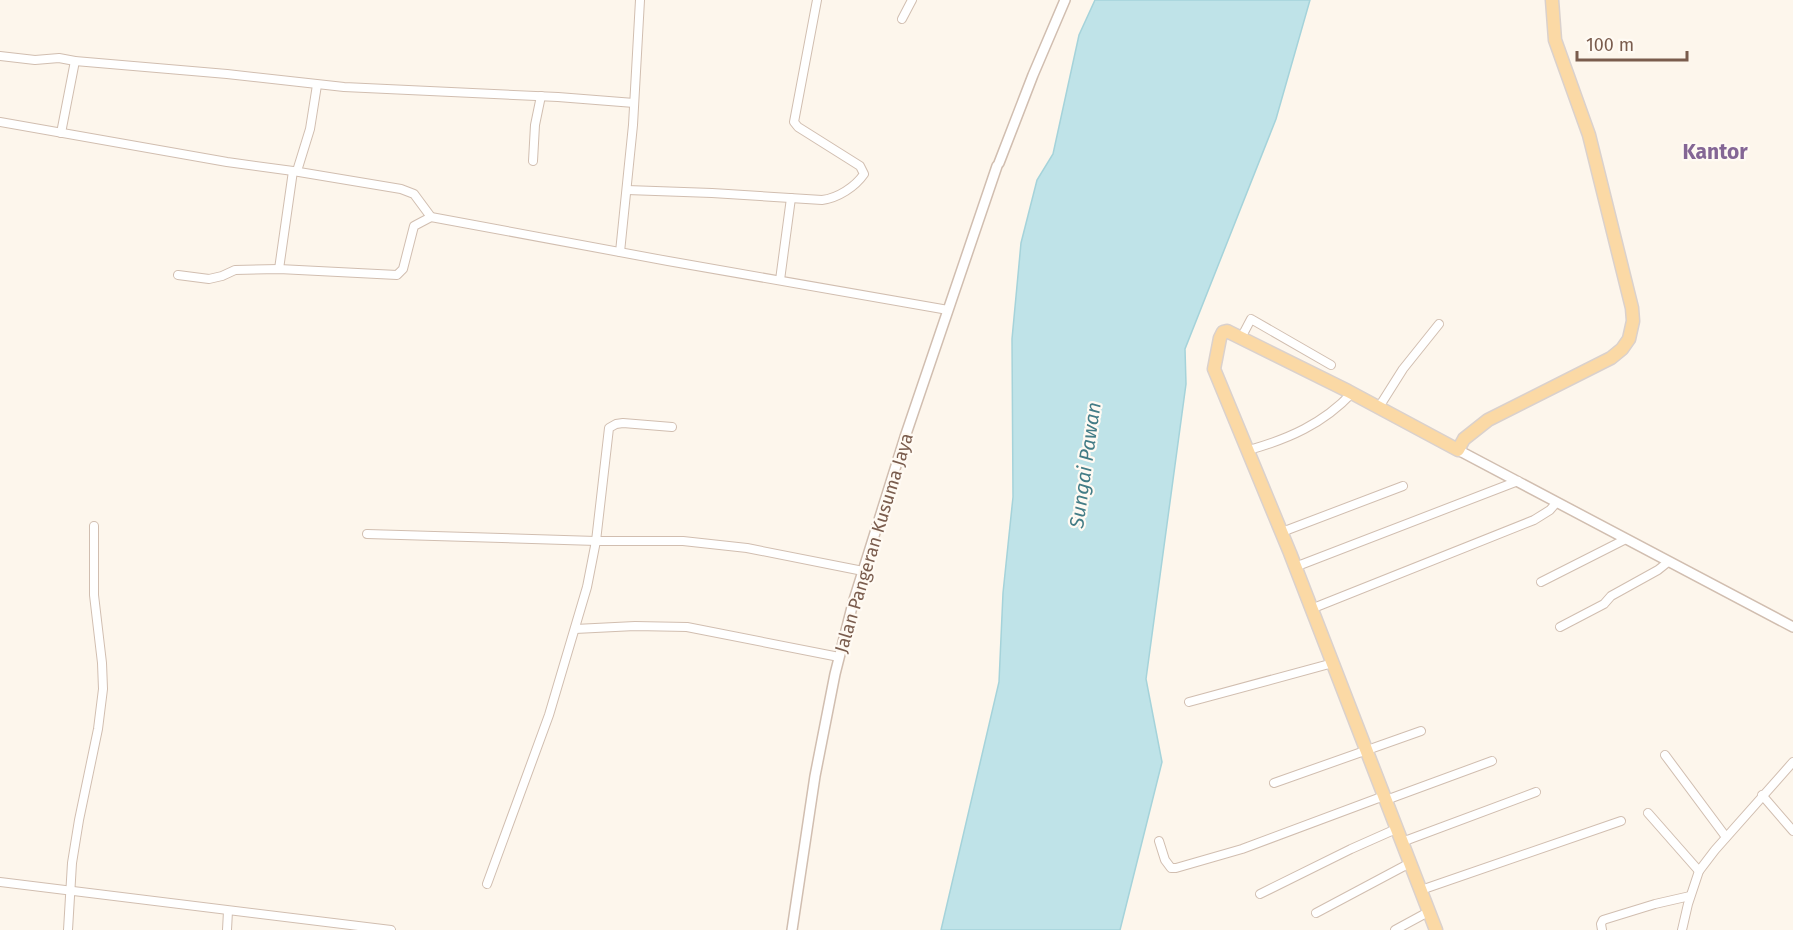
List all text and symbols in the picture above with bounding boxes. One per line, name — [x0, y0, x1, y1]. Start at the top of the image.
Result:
scale bar — [1577, 24, 1686, 62]
text: 100 m — [1586, 34, 1634, 56]
district label: Kantor — [1682, 139, 1748, 165]
water label: Sungai Pawan — [1064, 400, 1106, 531]
street label: Jalan Pangeran Kusuma Jaya — [830, 430, 918, 656]

